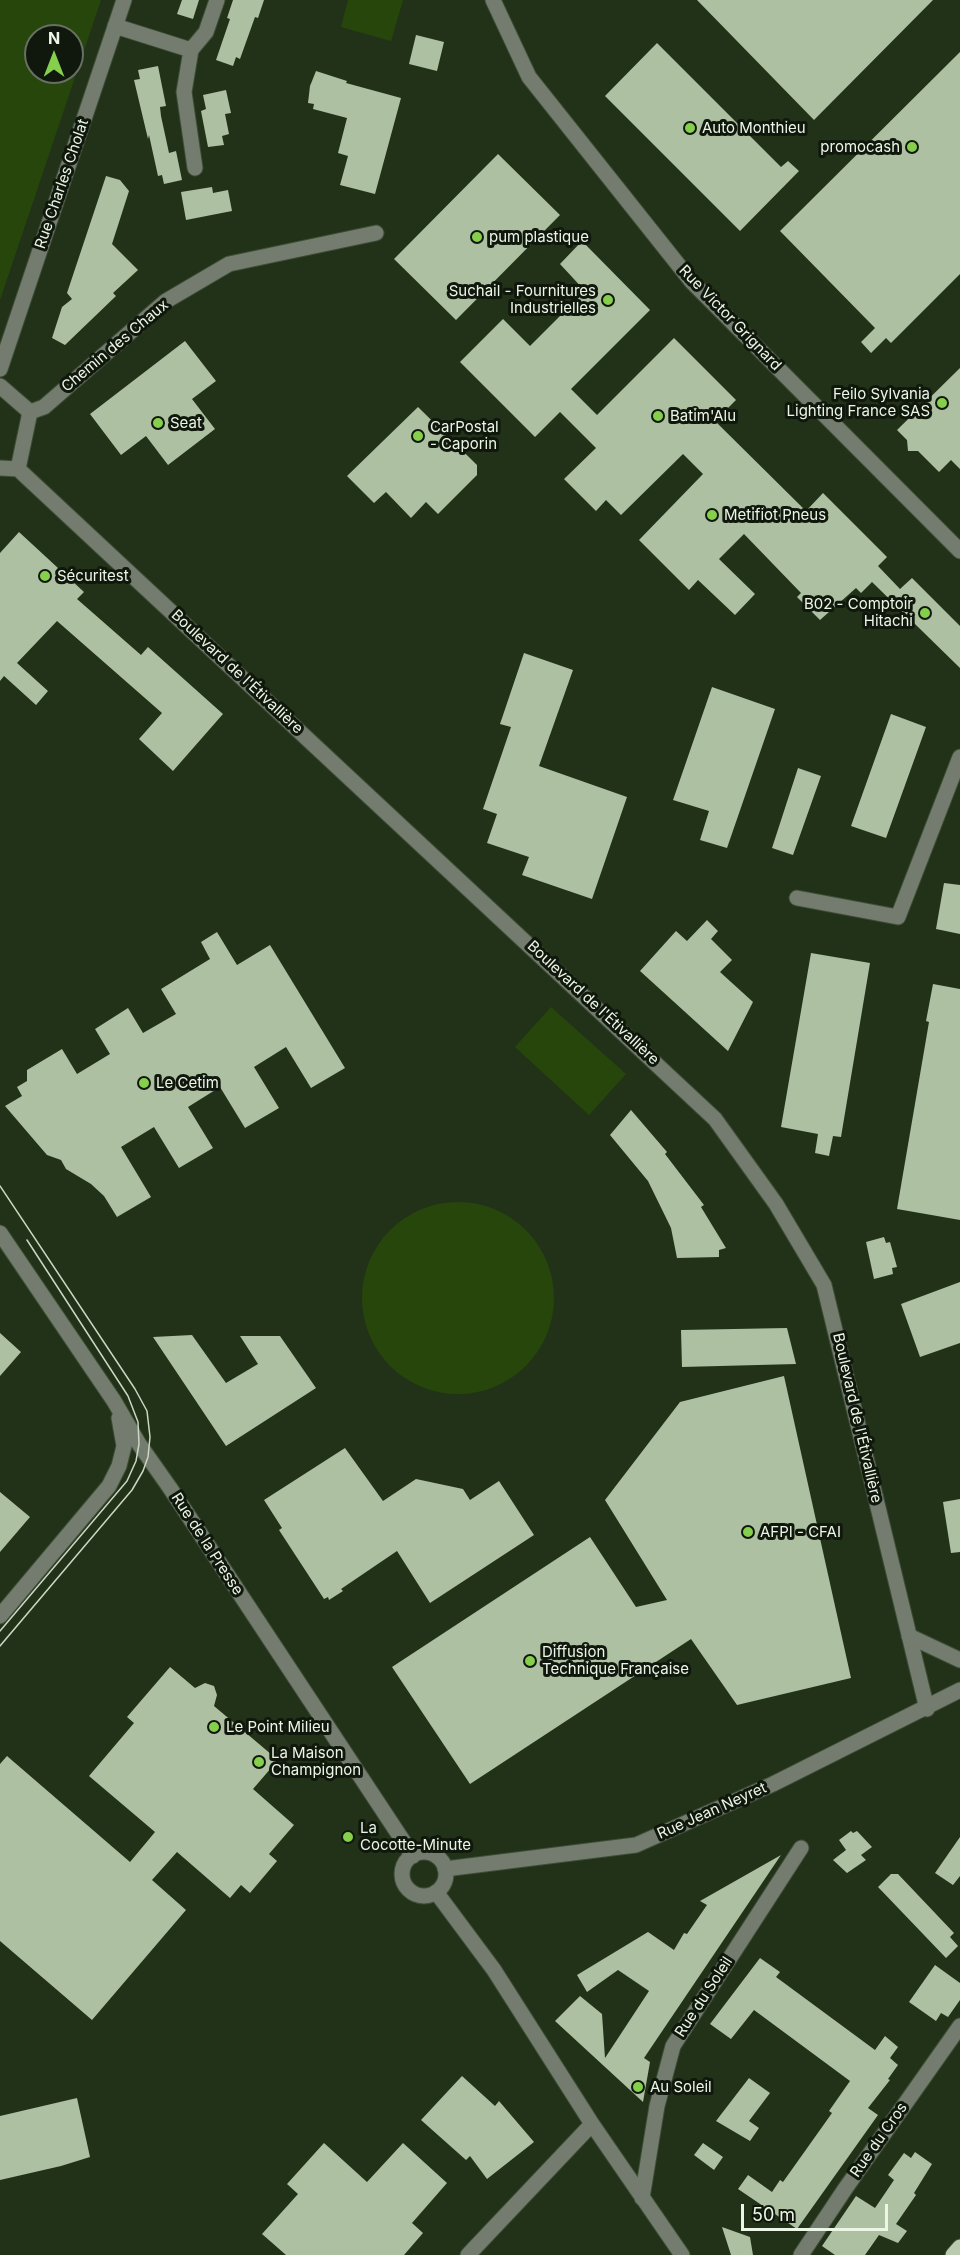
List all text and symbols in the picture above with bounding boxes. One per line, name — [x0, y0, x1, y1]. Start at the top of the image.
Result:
north arrow — [24, 24, 84, 84]
text: N — [48, 28, 60, 48]
street label: Rue Charles Cholat — [31, 117, 93, 251]
place label: Auto Monthieu — [702, 119, 806, 137]
marker: Auto Monthieu — [683, 121, 697, 135]
place label: promocash — [820, 138, 900, 156]
marker: promocash — [905, 140, 919, 154]
place label: pum plastique — [489, 228, 589, 246]
marker: pum plastique — [470, 230, 484, 244]
street label: Rue Victor Grignard — [675, 262, 785, 374]
place label: Suchail - Fournitures Industrielles — [449, 282, 596, 317]
marker: Suchail - Fournitures Industrielles — [601, 293, 615, 307]
street label: Chemin des Chaux — [58, 296, 172, 396]
place label: Feilo Sylvania Lighting France SAS — [787, 385, 930, 420]
marker: Feilo Sylvania Lighting France SAS — [935, 396, 949, 410]
place label: Batim'Alu — [670, 407, 736, 425]
marker: Batim'Alu — [651, 409, 665, 423]
place label: Seat — [170, 414, 202, 432]
marker: Seat — [151, 416, 165, 430]
place label: CarPostal - Caporin — [430, 418, 499, 453]
marker: CarPostal - Caporin — [411, 429, 425, 443]
place label: Metifiot Pneus — [724, 506, 826, 524]
marker: Metifiot Pneus — [705, 508, 719, 522]
place label: Sécuritest — [57, 567, 129, 585]
marker: Sécuritest — [38, 569, 52, 583]
place label: B02 - Comptoir Hitachi — [804, 595, 913, 630]
street label: Boulevard de l'Étivallière — [167, 606, 307, 738]
marker: B02 - Comptoir Hitachi — [918, 606, 932, 620]
street label: Boulevard de l'Étivallière — [523, 937, 663, 1069]
place label: Le Cetim — [156, 1074, 219, 1092]
marker: Le Cetim — [137, 1076, 151, 1090]
street label: Boulevard de l'Étivallière — [829, 1331, 885, 1505]
street label: Rue de la Presse — [167, 1490, 247, 1598]
place label: AFPI - CFAI — [760, 1523, 841, 1541]
marker: AFPI - CFAI — [741, 1525, 755, 1539]
place label: Diffusion Technique Française — [542, 1643, 689, 1678]
marker: Diffusion Technique Française — [523, 1654, 537, 1668]
place label: Le Point Milieu — [226, 1718, 330, 1736]
marker: Le Point Milieu — [207, 1720, 221, 1734]
place label: La Maison Champignon — [271, 1744, 361, 1779]
marker: La Maison Champignon — [252, 1755, 266, 1769]
street label: Rue Jean Neyret — [655, 1779, 769, 1843]
place label: La Cocotte-Minute — [360, 1819, 471, 1854]
marker: La Cocotte-Minute — [341, 1830, 355, 1844]
street label: Rue du Soleil — [671, 1954, 737, 2040]
place label: Au Soleil — [650, 2078, 712, 2096]
marker: Au Soleil — [631, 2080, 645, 2094]
street label: Rue du Cros — [847, 2099, 911, 2181]
scale bar — [744, 2192, 891, 2230]
text: 50 m — [752, 2204, 795, 2225]

